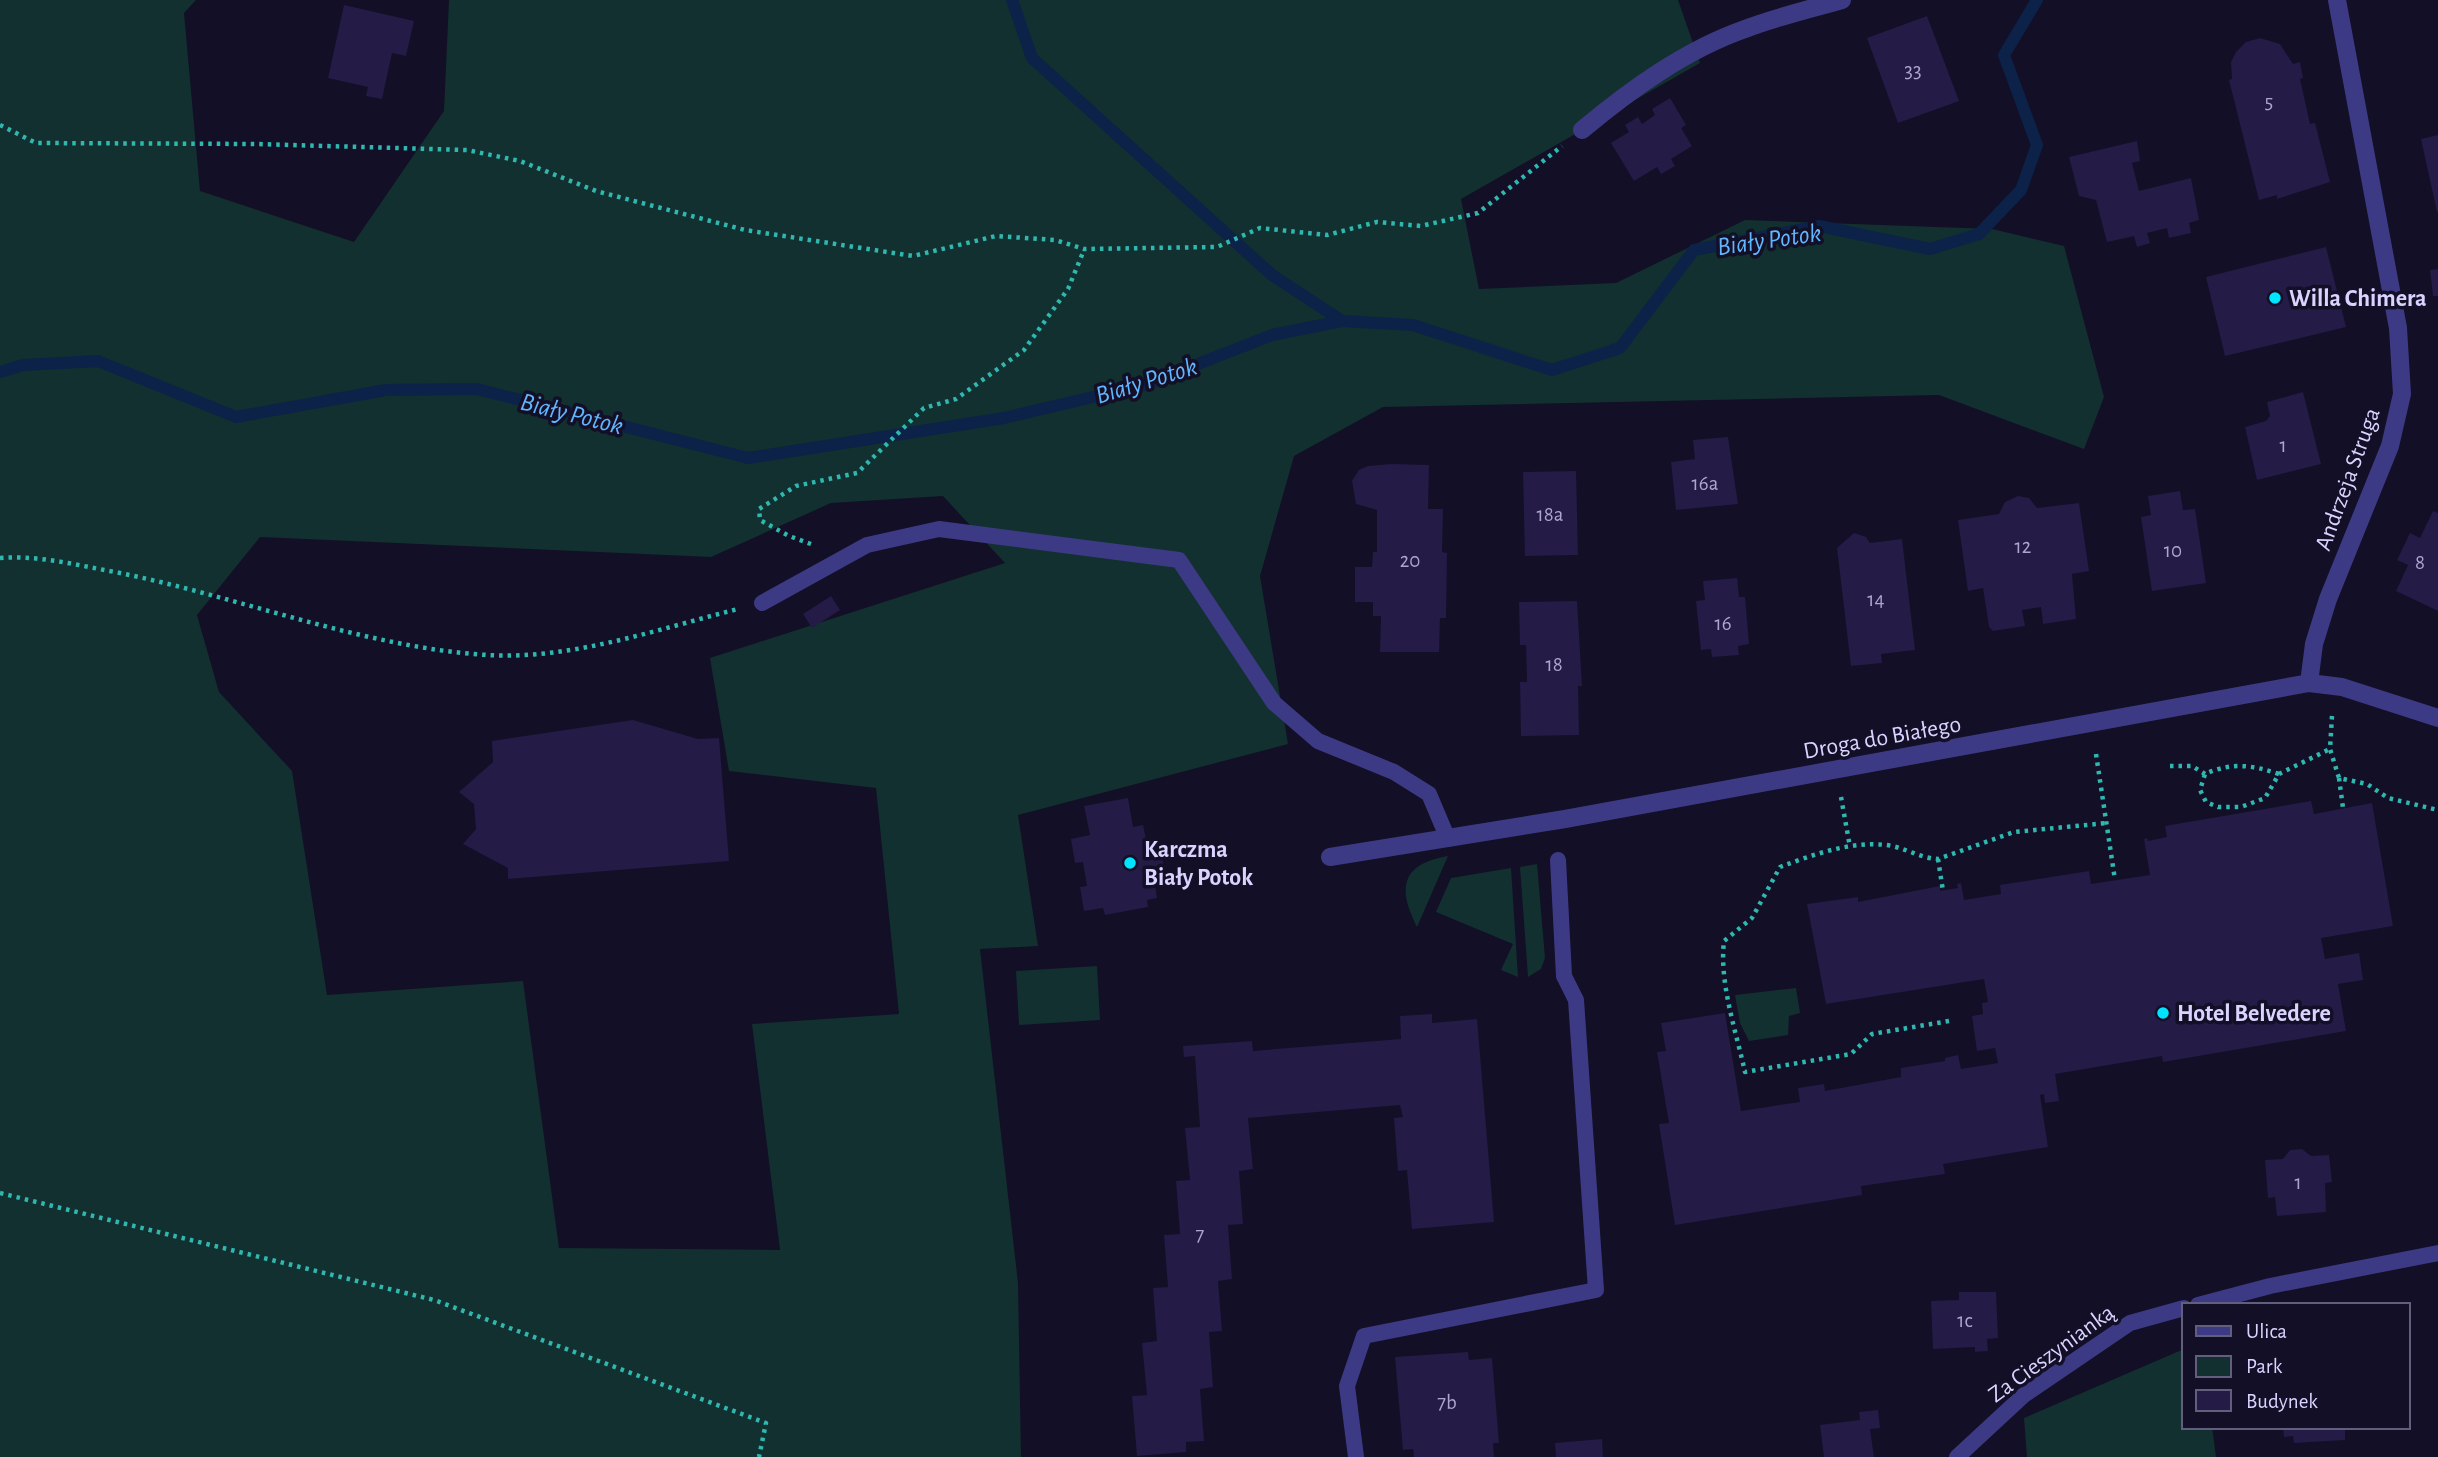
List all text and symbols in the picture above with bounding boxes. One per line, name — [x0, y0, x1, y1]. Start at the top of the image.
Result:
house number: 33 — [1904, 60, 1922, 81]
house number: 5 — [2265, 91, 2273, 112]
water label: Biały Potok — [1715, 220, 1823, 260]
place label: Willa Chimera — [2289, 287, 2427, 311]
marker: Willa Chimera — [2267, 290, 2283, 306]
water label: Biały Potok — [1092, 353, 1200, 409]
water label: Biały Potok — [518, 389, 626, 439]
street label: Andrzeja Struga — [2311, 405, 2385, 554]
house number: 1 — [2279, 435, 2287, 456]
house number: 16a — [1692, 473, 1719, 494]
house number: 18a — [1537, 504, 1564, 525]
house number: 12 — [2015, 536, 2031, 557]
house number: 10 — [2164, 540, 2182, 561]
house number: 20 — [1400, 550, 1420, 571]
house number: 8 — [2415, 552, 2425, 573]
house number: 14 — [1867, 589, 1885, 610]
house number: 16 — [1714, 613, 1732, 634]
house number: 18 — [1545, 654, 1563, 675]
street label: Droga do Białego — [1801, 712, 1963, 764]
place label: Karczma Biały Potok — [1144, 838, 1253, 890]
marker: Karczma Biały Potok — [1122, 855, 1138, 871]
place label: Hotel Belvedere — [2177, 1002, 2331, 1026]
marker: Hotel Belvedere — [2155, 1005, 2171, 1021]
house number: 1 — [2294, 1172, 2302, 1193]
house number: 7 — [1196, 1224, 1205, 1245]
street label: Za Cieszynianką — [1984, 1300, 2119, 1407]
legend — [2182, 1303, 2410, 1429]
house number: 1c — [1957, 1310, 1973, 1331]
text: Ulica — [2246, 1321, 2287, 1342]
text: Park — [2246, 1356, 2283, 1377]
text: Budynek — [2246, 1391, 2318, 1412]
house number: 7b — [1437, 1392, 1457, 1413]

